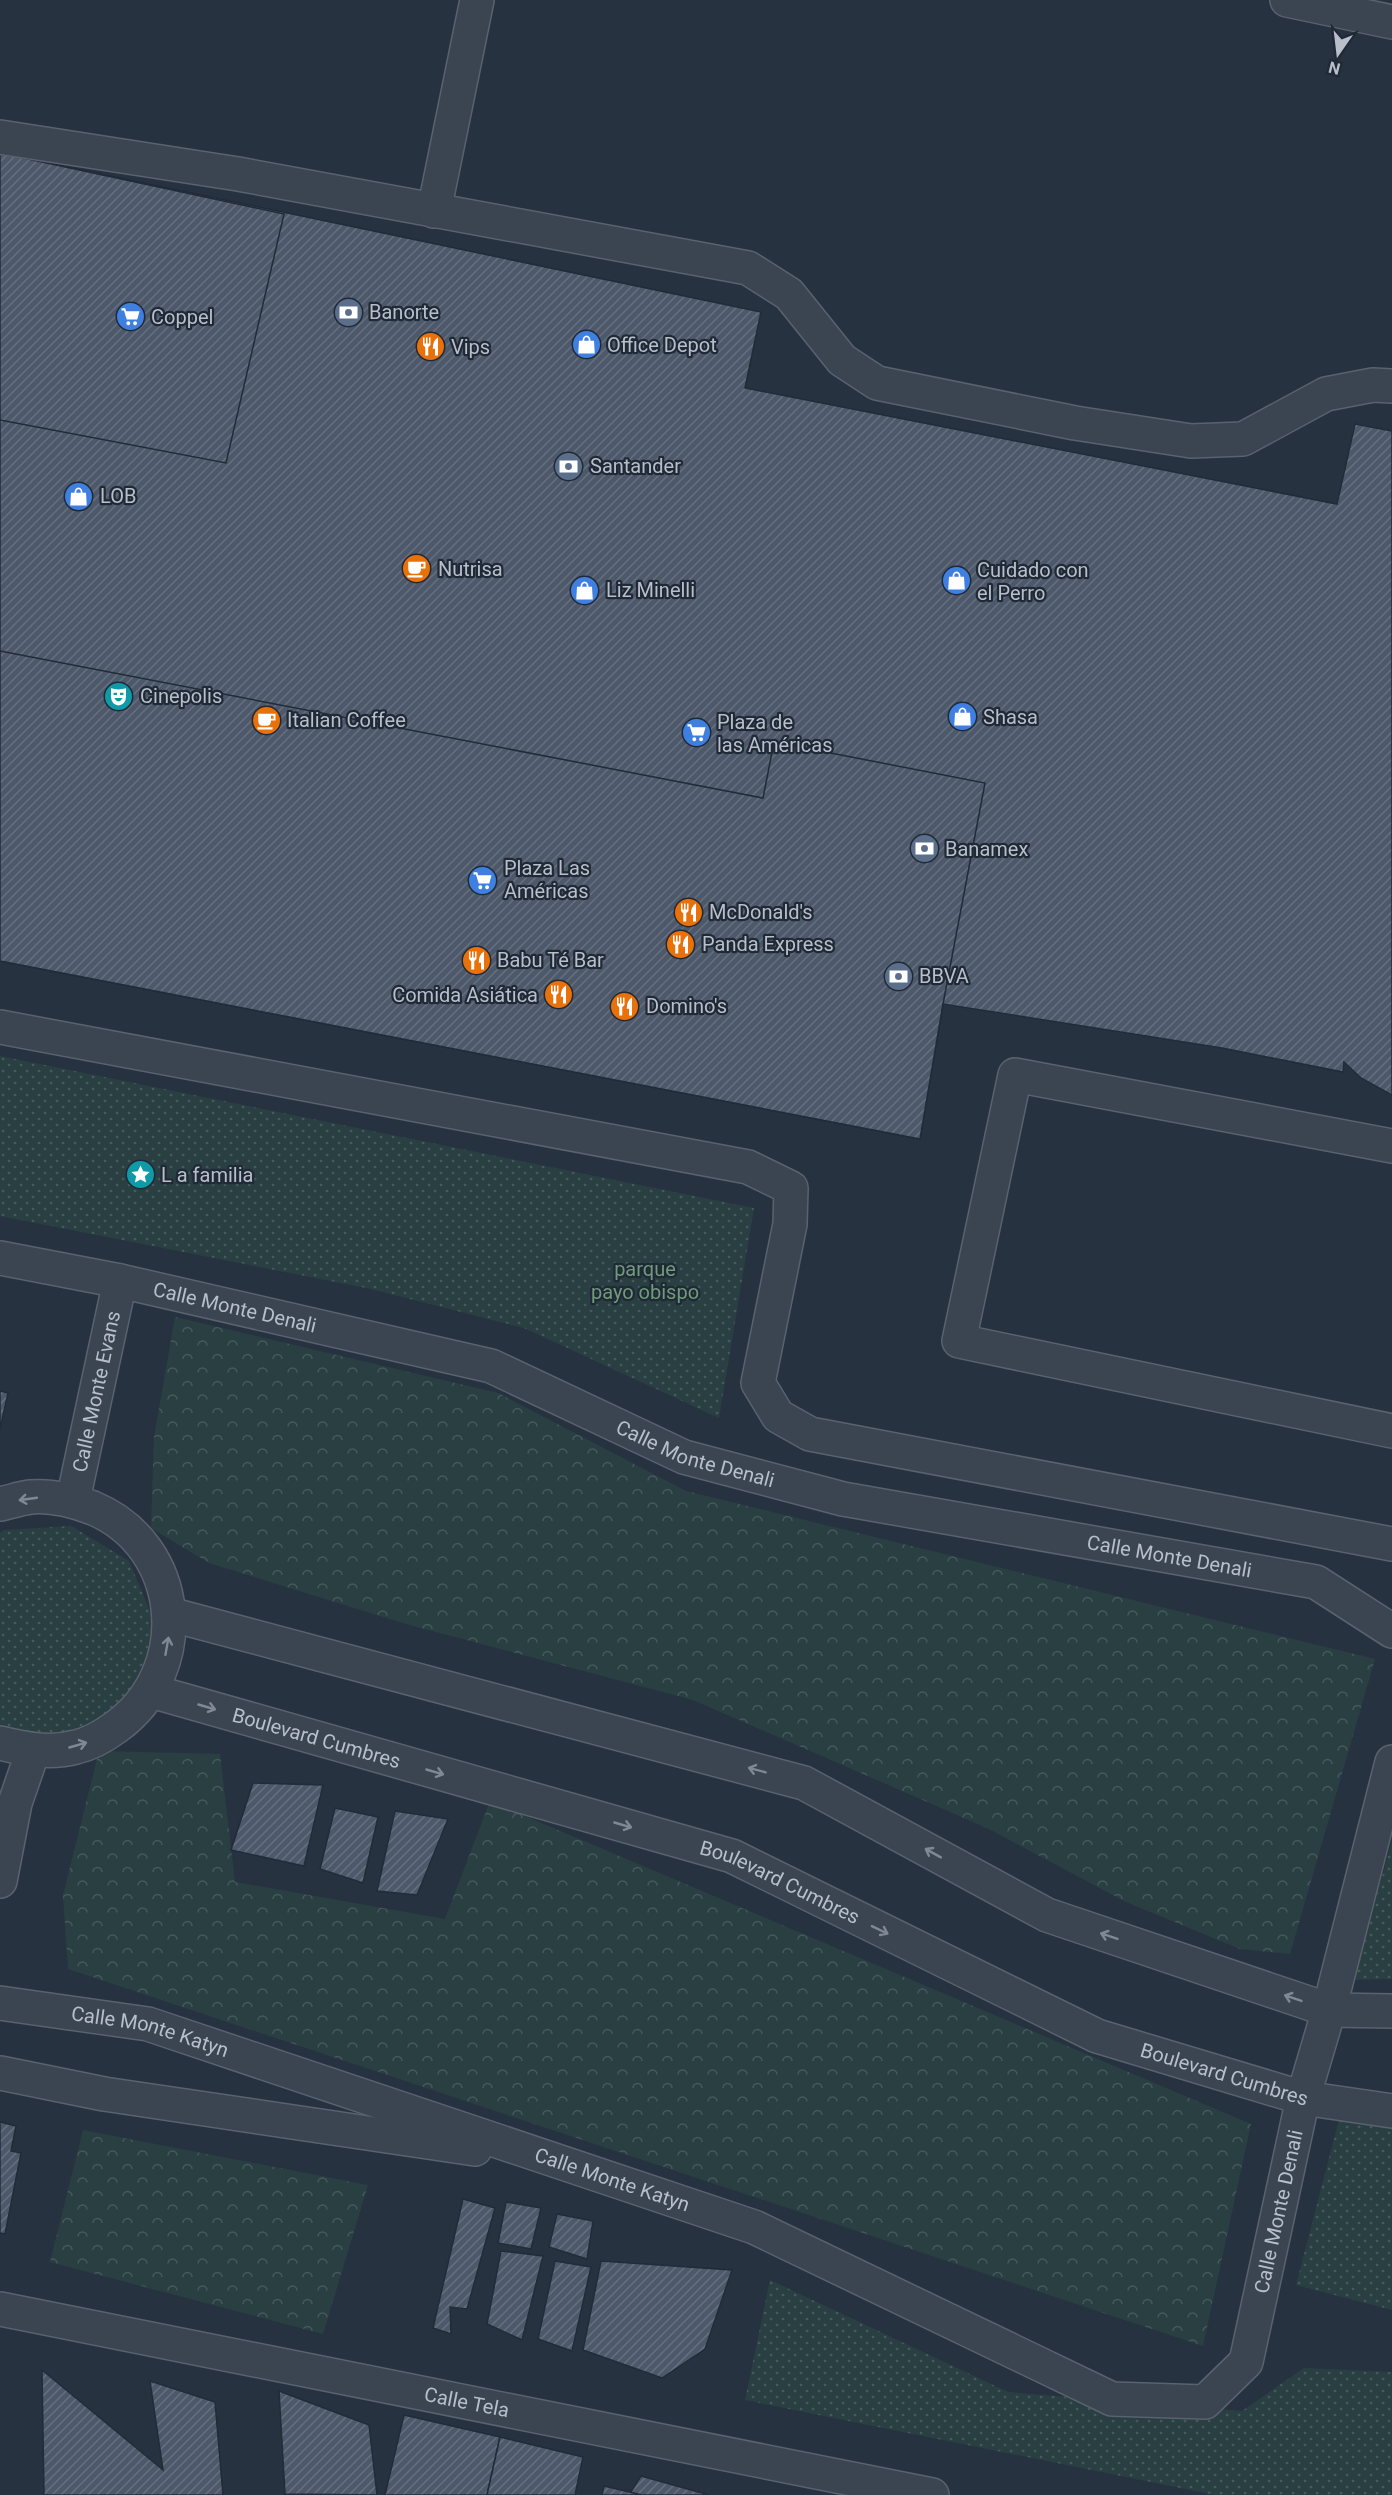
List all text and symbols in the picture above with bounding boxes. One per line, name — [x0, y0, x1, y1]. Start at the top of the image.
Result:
north arrow — [1308, 24, 1368, 84]
text: N — [1327, 57, 1342, 79]
bank icon: Banorte — [332, 296, 364, 328]
place label: Banorte — [369, 300, 439, 324]
supermarket icon: Coppel — [114, 301, 146, 333]
place label: Coppel — [151, 305, 213, 329]
shop icon: Office Depot — [570, 329, 602, 361]
restaurant icon: Vips — [414, 331, 446, 363]
place label: Office Depot — [607, 333, 717, 357]
place label: Vips — [451, 335, 490, 359]
bank icon: Santander — [553, 450, 585, 482]
place label: Santander — [590, 454, 681, 478]
shop icon: LOB — [63, 480, 95, 512]
place label: LOB — [100, 484, 136, 508]
cafe icon: Nutrisa — [401, 553, 433, 585]
place label: Nutrisa — [438, 557, 503, 581]
place label: Cuidado con el Perro — [977, 558, 1089, 605]
shop icon: Cuidado con el Perro — [940, 565, 972, 597]
shop icon: Liz Minelli — [569, 574, 601, 606]
place label: Liz Minelli — [606, 578, 695, 602]
theatre icon: Cinepolis — [103, 680, 135, 712]
place label: Cinepolis — [140, 684, 222, 708]
shop icon: Shasa — [946, 701, 978, 733]
cafe icon: Italian Coffee — [250, 704, 282, 736]
place label: Shasa — [983, 705, 1038, 729]
place label: Italian Coffee — [287, 708, 406, 732]
place label: Plaza de las Américas — [717, 710, 833, 757]
supermarket icon: Plaza de las Américas — [680, 717, 712, 749]
bank icon: Banamex — [908, 833, 940, 865]
place label: Banamex — [945, 837, 1028, 861]
place label: Plaza Las Américas — [504, 856, 590, 903]
supermarket icon: Plaza Las Américas — [467, 864, 499, 896]
restaurant icon: McDonald's — [672, 896, 704, 928]
place label: McDonald's — [709, 900, 813, 924]
restaurant icon: Panda Express — [665, 928, 697, 960]
place label: Panda Express — [702, 932, 834, 956]
restaurant icon: Babu Té Bar — [460, 944, 492, 976]
place label: Babu Té Bar — [497, 948, 604, 972]
bank icon: BBVA — [882, 960, 914, 992]
place label: BBVA — [919, 964, 969, 988]
restaurant icon: Comida Asiática — [543, 979, 575, 1011]
place label: Comida Asiática — [392, 983, 538, 1007]
restaurant icon: Domino's — [609, 990, 641, 1022]
place label: Domino's — [646, 994, 727, 1018]
place icon: L a familia — [124, 1159, 156, 1191]
place label: L a familia — [161, 1163, 253, 1187]
park label: parque payo obispo — [591, 1257, 699, 1304]
street label: Calle Monte Denali — [151, 1277, 319, 1338]
street label: Calle Monte Evans — [67, 1309, 125, 1474]
street label: Calle Monte Denali — [612, 1415, 777, 1492]
one-way arrow — [18, 1493, 38, 1504]
street label: Calle Monte Denali — [1085, 1530, 1254, 1582]
one-way arrow — [162, 1637, 173, 1657]
one-way arrow — [197, 1702, 216, 1713]
street label: Boulevard Cumbres — [230, 1703, 403, 1773]
one-way arrow — [68, 1739, 87, 1750]
one-way arrow — [748, 1764, 767, 1776]
one-way arrow — [425, 1767, 444, 1778]
one-way arrow — [613, 1820, 632, 1831]
street label: Boulevard Cumbres — [697, 1835, 864, 1929]
one-way arrow — [925, 1847, 942, 1859]
one-way arrow — [871, 1924, 889, 1936]
one-way arrow — [1100, 1929, 1119, 1940]
one-way arrow — [1284, 1992, 1303, 2003]
street label: Calle Monte Katyn — [70, 2001, 232, 2062]
street label: Boulevard Cumbres — [1138, 2038, 1311, 2111]
street label: Calle Monte Denali — [1249, 2128, 1308, 2296]
street label: Calle Monte Katyn — [532, 2142, 693, 2217]
street label: Calle Tela — [422, 2382, 511, 2422]

